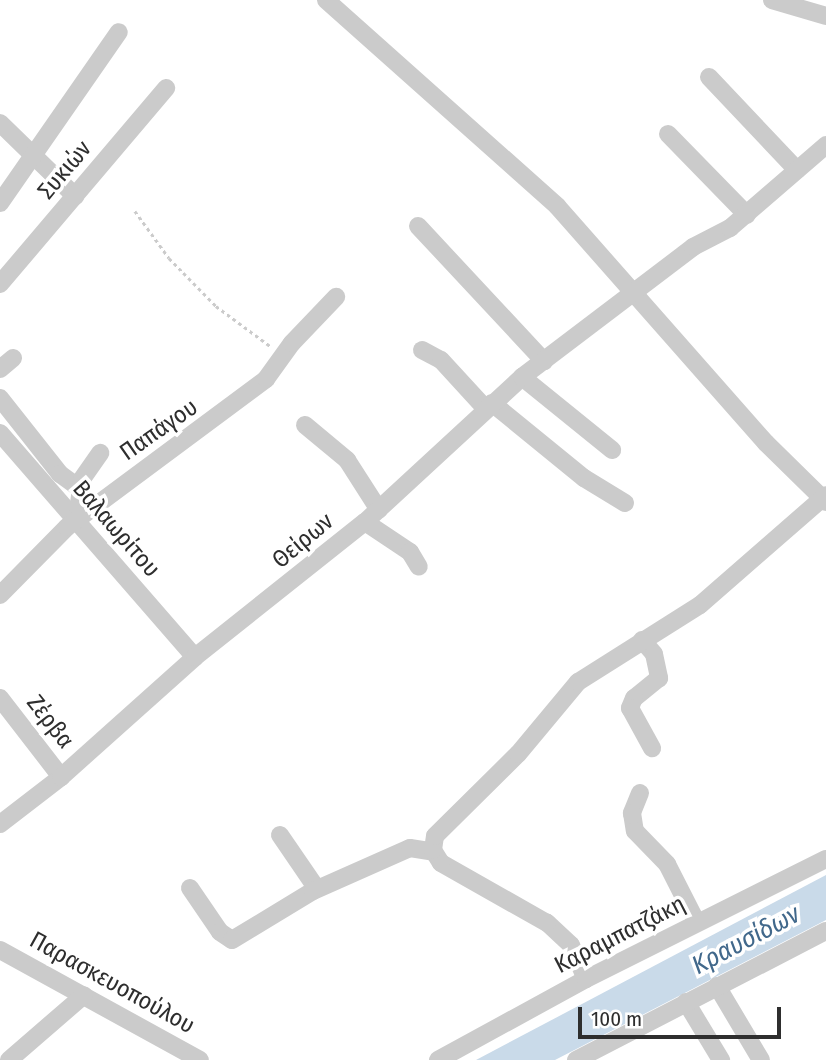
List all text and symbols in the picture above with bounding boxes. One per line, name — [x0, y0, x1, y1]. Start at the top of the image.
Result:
street label: Συκιών — [32, 135, 98, 205]
street label: Παπάγου — [115, 393, 203, 467]
street label: Βαλαωρίτου — [66, 475, 166, 583]
street label: Θείρων — [267, 507, 339, 575]
street label: Ζέρβα — [20, 690, 80, 754]
street label: Καραμπατζάκη — [550, 890, 690, 980]
water label: Κραυσίδων — [687, 899, 805, 981]
street label: Παρασκευοπούλου — [25, 926, 199, 1040]
scale bar — [581, 993, 784, 1038]
text: 100 m — [591, 1006, 642, 1032]

